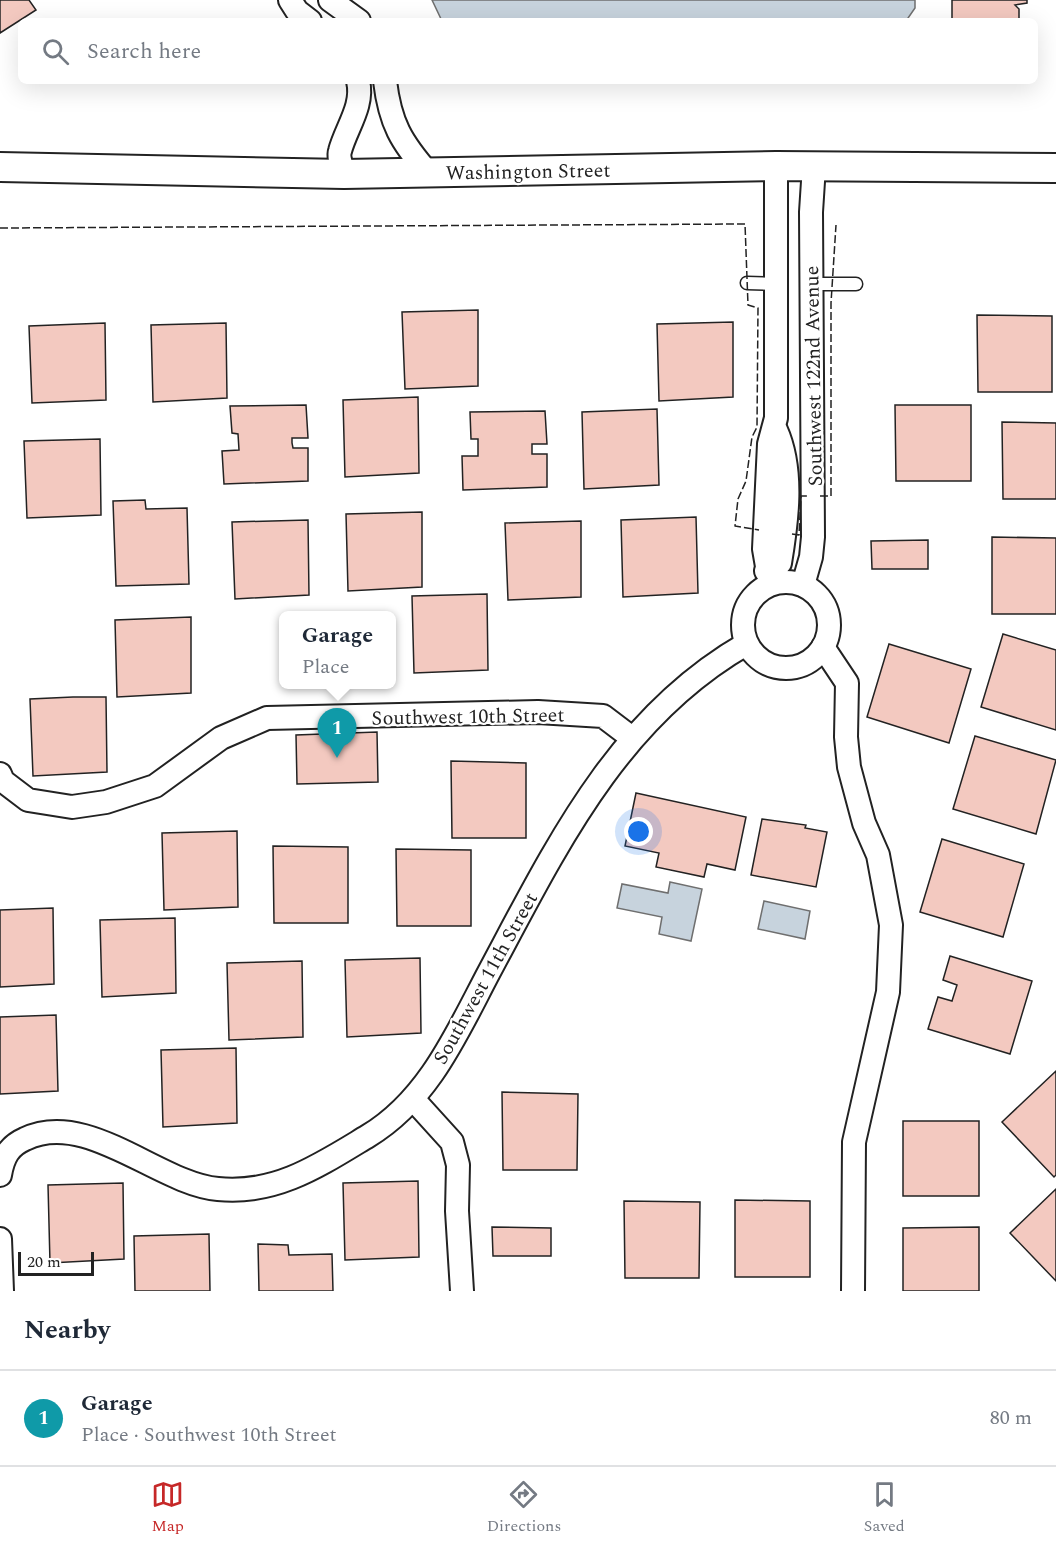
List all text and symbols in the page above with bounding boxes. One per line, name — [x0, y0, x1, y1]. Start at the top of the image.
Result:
search box — [18, 18, 1038, 84]
icon: search — [39, 35, 72, 68]
text: Search here — [87, 35, 201, 68]
street label: Washington Street — [445, 156, 611, 188]
street label: Southwest 122nd Avenue — [797, 265, 831, 487]
popup — [279, 611, 396, 689]
text: Garage — [302, 619, 373, 652]
text: Place — [302, 652, 349, 682]
street label: Southwest 10th Street — [371, 700, 565, 734]
pin: 1 — [318, 708, 356, 758]
your location — [624, 817, 653, 846]
street label: Southwest 11th Street — [426, 887, 546, 1070]
scale bar — [18, 1249, 94, 1276]
text: 20 m — [27, 1250, 61, 1274]
text: Nearby — [24, 1310, 110, 1350]
text: Garage — [81, 1387, 153, 1420]
text: 1 — [38, 1403, 49, 1433]
text: 80 m — [990, 1403, 1032, 1433]
text: Place · Southwest 10th Street — [81, 1420, 337, 1450]
tab: Map — [151, 1478, 184, 1538]
tab: Directions — [487, 1478, 561, 1538]
tab: Saved — [864, 1478, 905, 1538]

